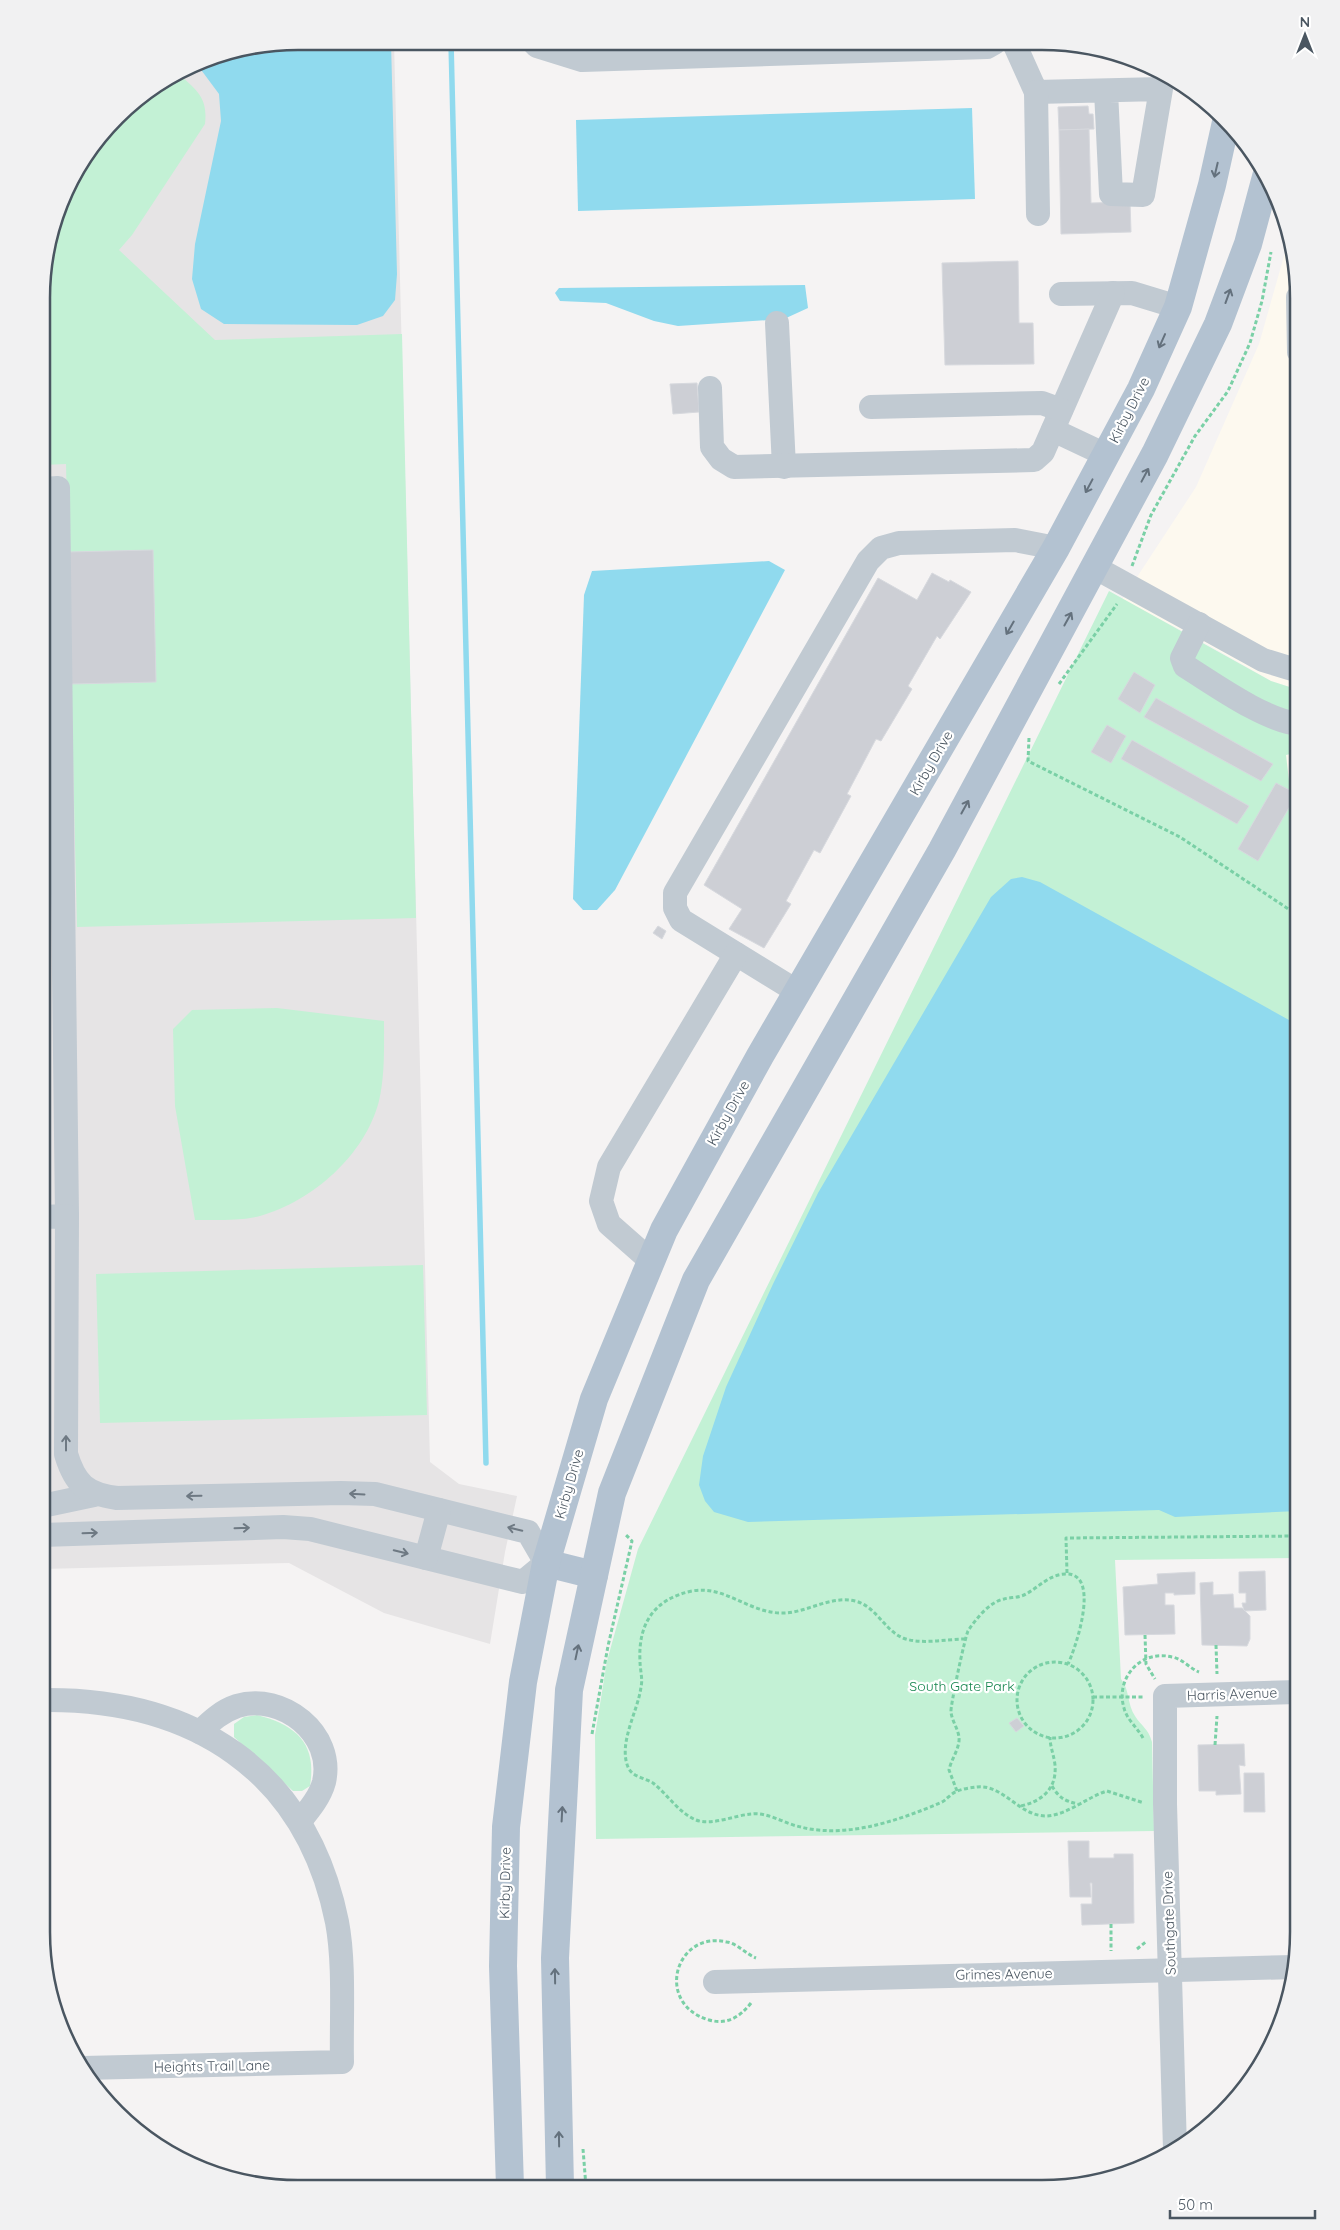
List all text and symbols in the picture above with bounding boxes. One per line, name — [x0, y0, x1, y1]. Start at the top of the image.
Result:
north arrow — [1280, 10, 1330, 60]
text: N — [1300, 13, 1310, 31]
one-way arrow — [1211, 162, 1220, 178]
one-way arrow — [1224, 289, 1233, 305]
one-way arrow — [1157, 334, 1167, 349]
street label: Kirby Drive — [1105, 374, 1153, 446]
one-way arrow — [1141, 468, 1150, 483]
one-way arrow — [1084, 479, 1094, 494]
one-way arrow — [1063, 611, 1073, 626]
one-way arrow — [1004, 621, 1014, 635]
street label: Kirby Drive — [905, 727, 957, 799]
one-way arrow — [961, 801, 971, 815]
street label: Kirby Drive — [703, 1077, 753, 1149]
one-way arrow — [61, 1436, 71, 1452]
street label: Kirby Drive — [550, 1447, 588, 1521]
one-way arrow — [349, 1489, 365, 1498]
one-way arrow — [187, 1492, 203, 1501]
one-way arrow — [233, 1524, 249, 1533]
one-way arrow — [508, 1524, 524, 1533]
one-way arrow — [82, 1528, 98, 1538]
one-way arrow — [393, 1548, 409, 1557]
one-way arrow — [573, 1645, 582, 1661]
park label: South Gate Park — [909, 1677, 1015, 1695]
street label: Harris Avenue — [1186, 1683, 1278, 1705]
one-way arrow — [558, 1806, 567, 1822]
street label: Kirby Drive — [495, 1847, 515, 1919]
street label: Southgate Drive — [1158, 1871, 1180, 1975]
street label: Grimes Avenue — [955, 1964, 1053, 1984]
one-way arrow — [550, 1968, 560, 1984]
street label: Heights Trail Lane — [154, 2056, 270, 2076]
one-way arrow — [554, 2131, 564, 2147]
scale bar — [1170, 2188, 1315, 2220]
text: 50 m — [1178, 2195, 1213, 2214]

